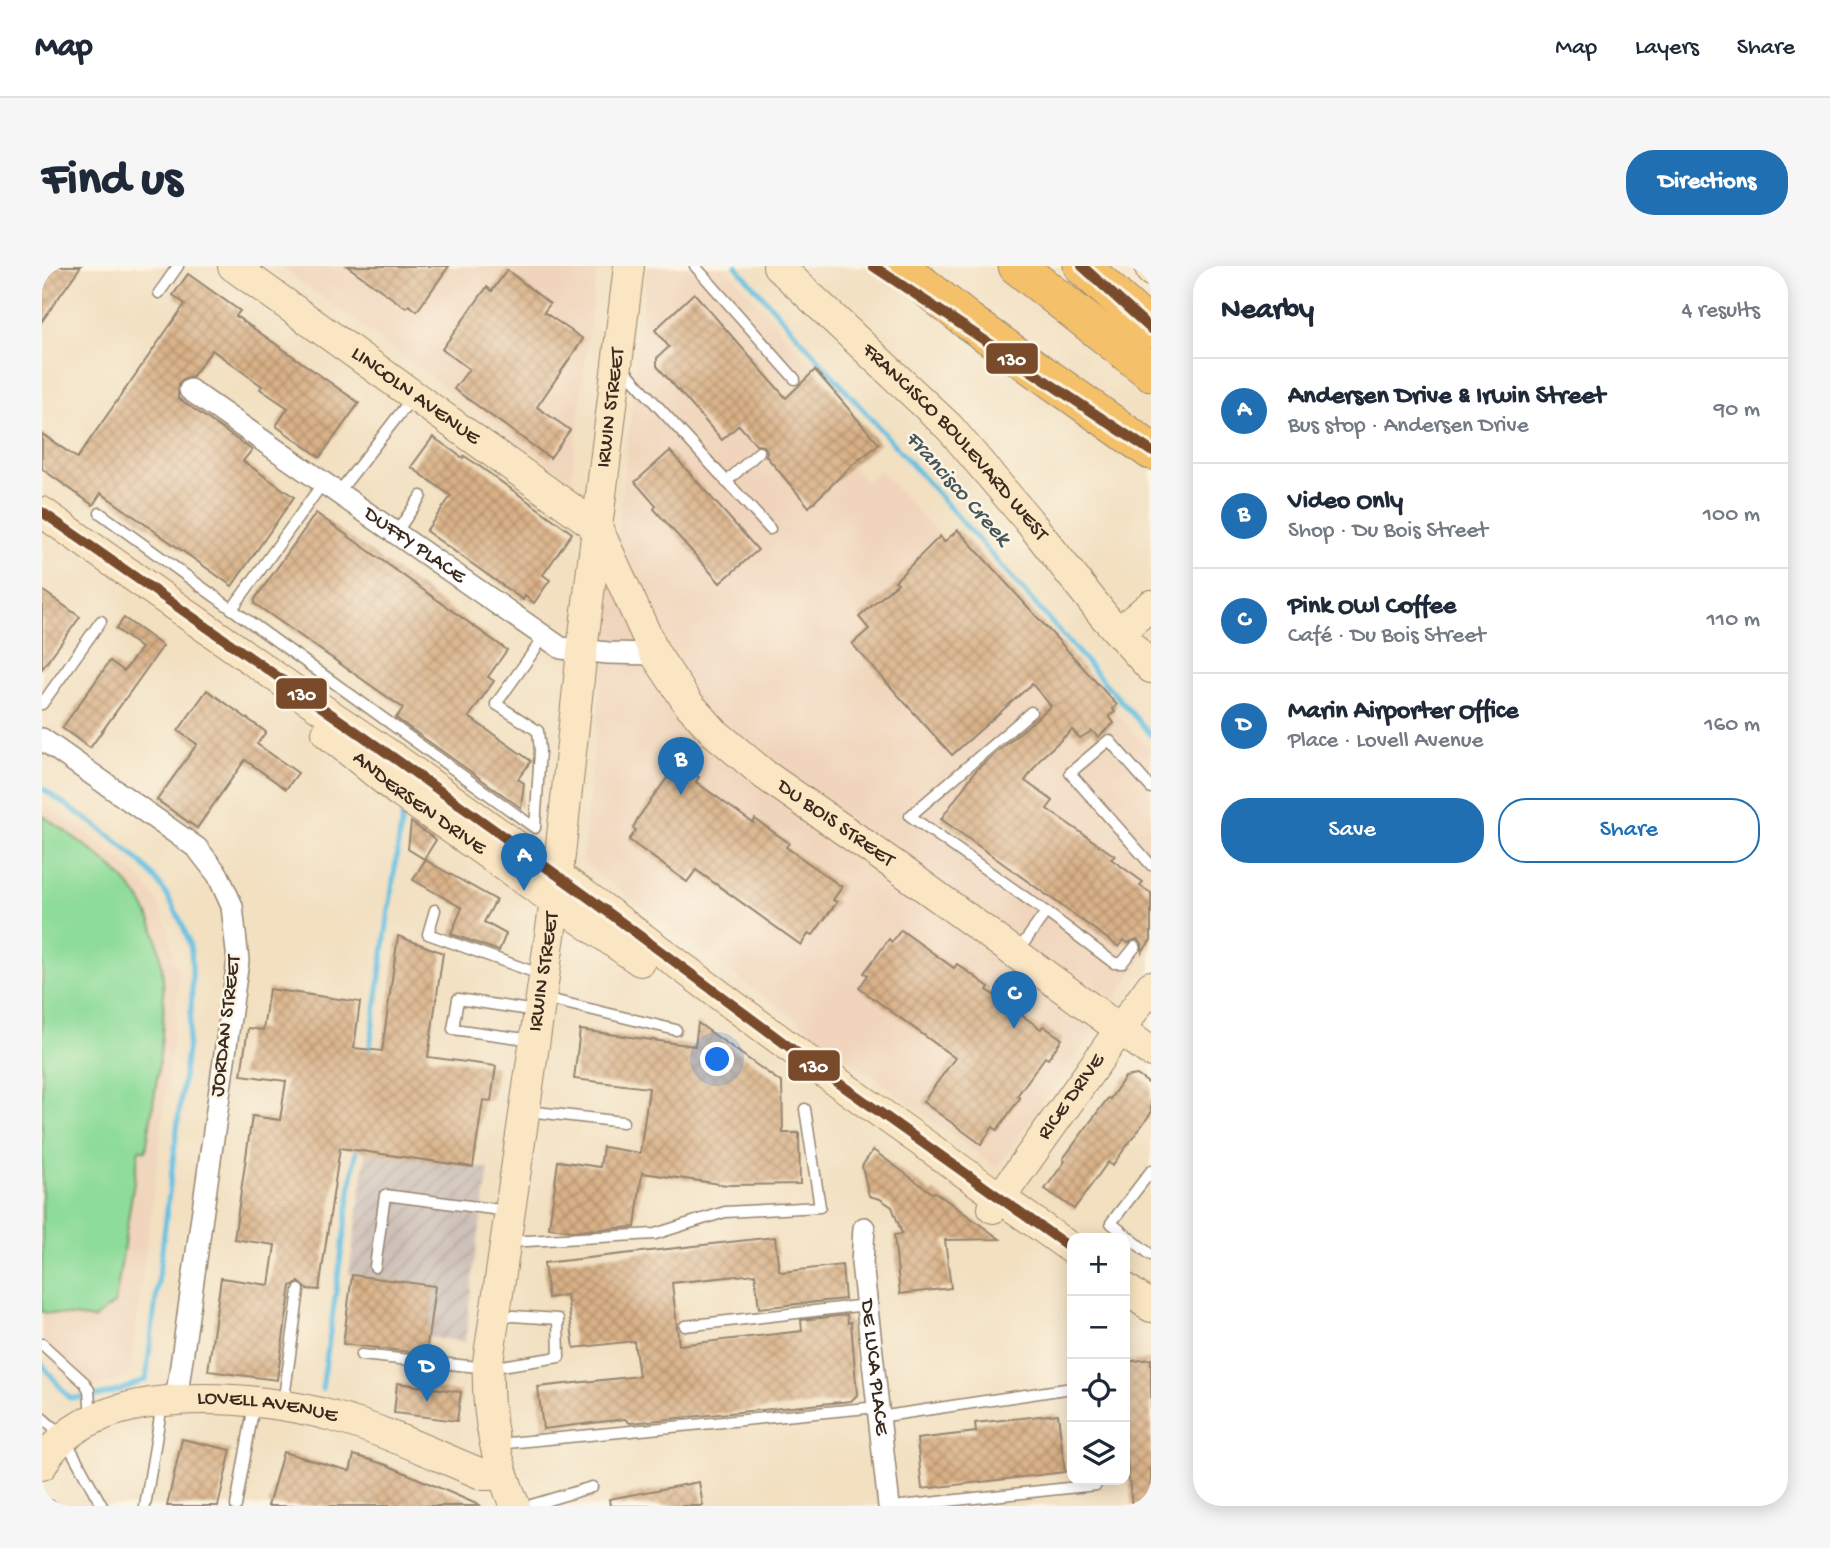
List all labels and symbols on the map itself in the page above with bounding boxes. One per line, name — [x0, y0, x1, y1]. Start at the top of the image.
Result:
street label: FRANCISCO BOULEVARD WEST — [855, 338, 1053, 547]
street label: LINCOLN AVENUE — [346, 342, 485, 452]
line badge: 130 — [985, 342, 1039, 375]
street label: IRWIN STREET — [592, 345, 632, 469]
text: 130 — [997, 350, 1026, 373]
water label: Francisco Creek — [899, 426, 1017, 554]
street label: DUFFY PLACE — [357, 501, 471, 590]
line badge: 130 — [275, 677, 328, 710]
text: 130 — [287, 685, 316, 708]
pin: B — [658, 737, 704, 795]
street label: ANDERSEN DRIVE — [347, 746, 491, 862]
street label: DU BOIS STREET — [770, 773, 899, 874]
pin: A — [501, 833, 547, 891]
street label: IRWIN STREET — [524, 909, 566, 1033]
street label: JORDAN STREET — [206, 953, 248, 1098]
pin: C — [991, 971, 1037, 1029]
your location — [700, 1042, 734, 1076]
street label: RICE DRIVE — [1033, 1048, 1112, 1145]
line badge: 130 — [787, 1049, 841, 1082]
text: 130 — [799, 1057, 828, 1080]
street label: DE LUCA PLACE — [853, 1296, 894, 1437]
pin: D — [404, 1344, 450, 1402]
street label: LOVELL AVENUE — [197, 1387, 341, 1430]

